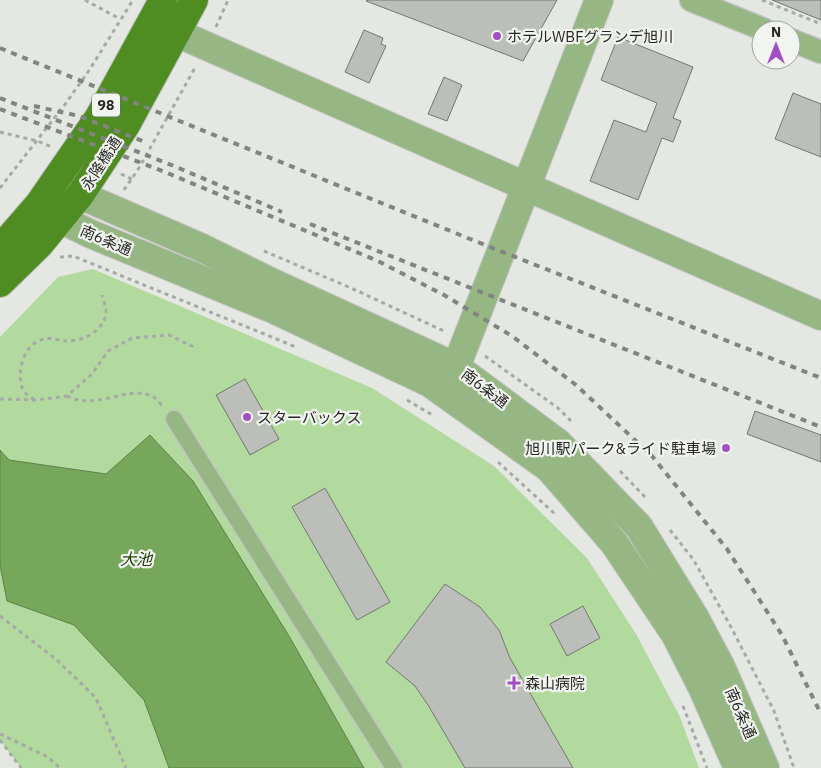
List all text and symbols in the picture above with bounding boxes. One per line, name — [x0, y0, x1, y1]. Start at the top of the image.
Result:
north arrow — [751, 20, 801, 70]
text: N — [771, 23, 781, 41]
place label: ホテルWBFグランデ旭川 — [507, 27, 674, 46]
marker: ホテルWBFグランデ旭川 — [491, 30, 503, 42]
road number: 98 — [92, 94, 120, 116]
street label: 永隆橋通 — [77, 133, 125, 193]
street label: 南6条通 — [77, 221, 135, 259]
street label: 南6条通 — [458, 364, 512, 412]
place label: スターバックス — [257, 408, 361, 427]
marker: スターバックス — [241, 411, 253, 423]
place label: 旭川駅パーク&ライド駐車場 — [526, 439, 716, 458]
marker: 旭川駅パーク&ライド駐車場 — [720, 442, 732, 454]
water label: 大池 — [120, 549, 154, 569]
place label: 森山病院 — [525, 674, 585, 693]
marker: 森山病院 — [507, 676, 521, 690]
street label: 南6条通 — [721, 684, 761, 742]

